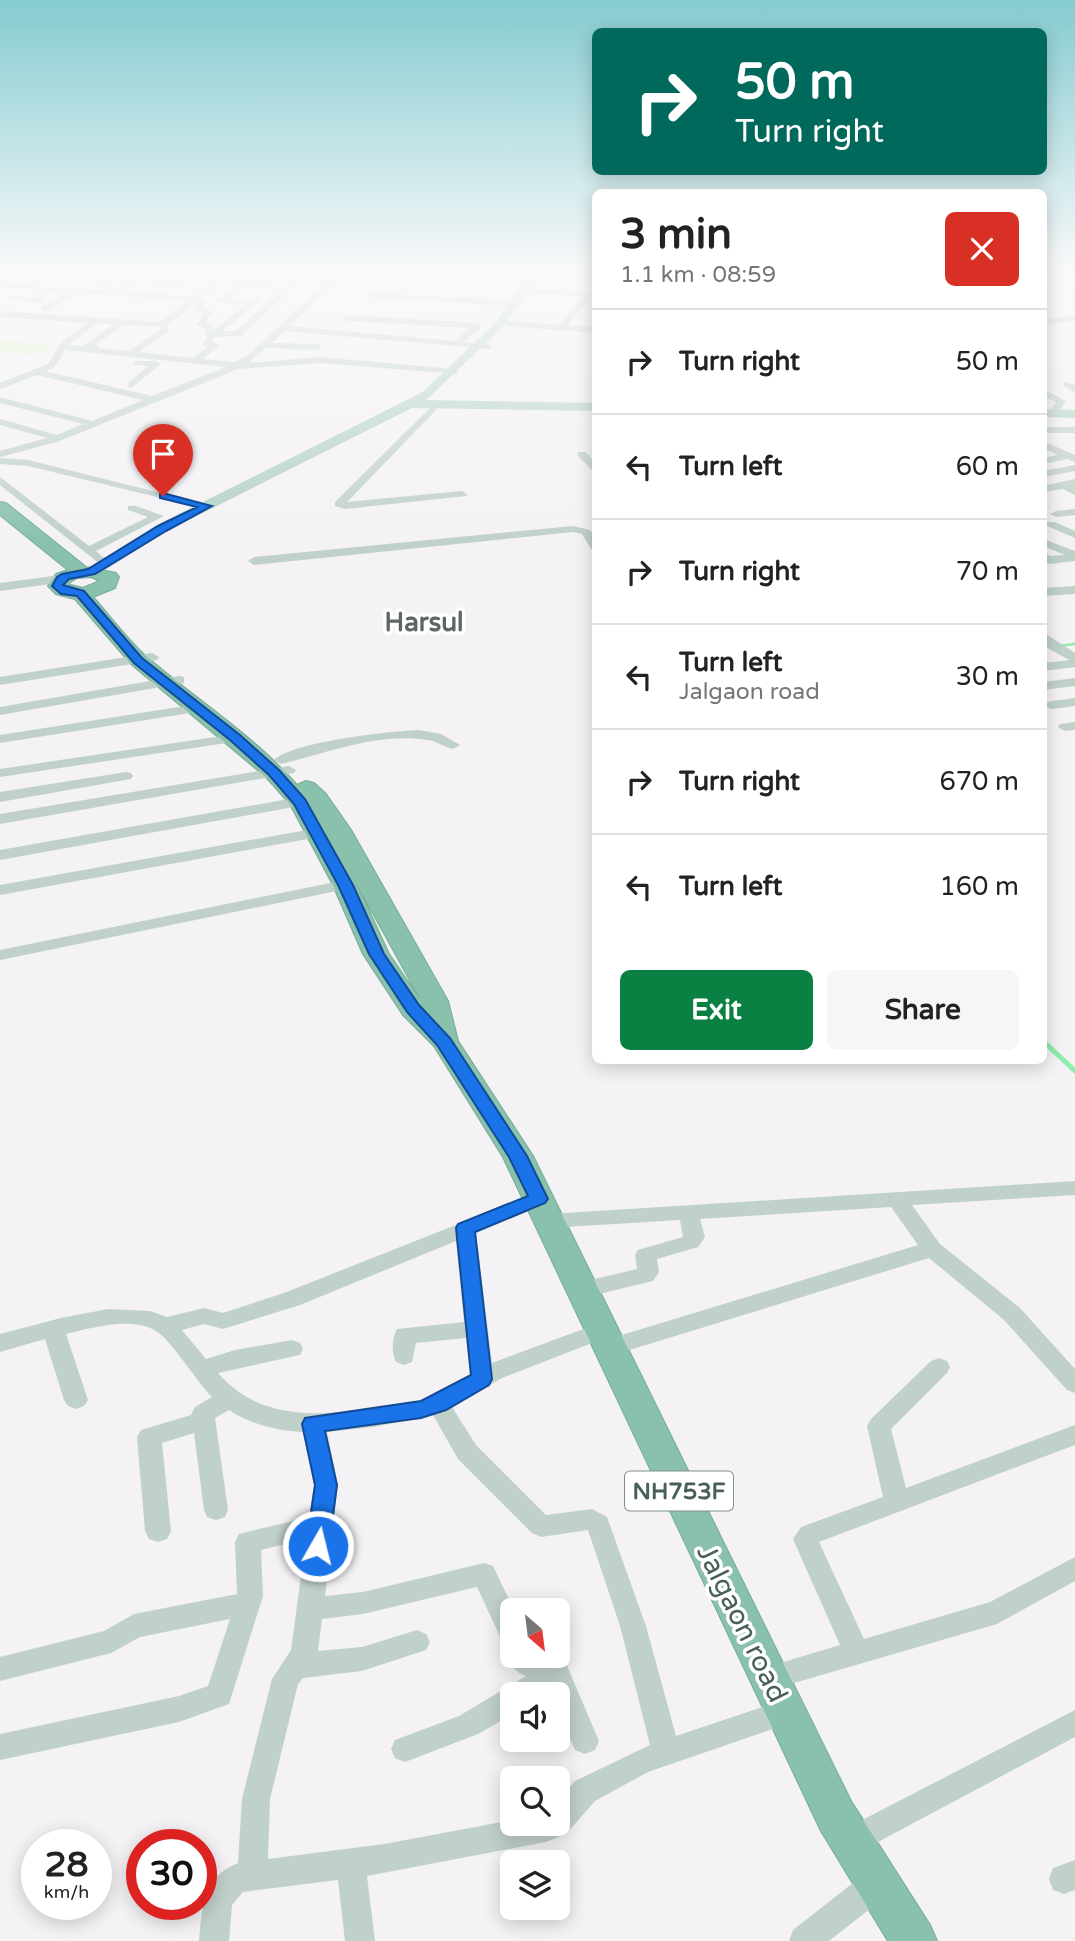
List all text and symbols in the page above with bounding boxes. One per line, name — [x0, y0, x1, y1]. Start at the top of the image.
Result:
text: 50 m — [735, 53, 854, 112]
icon: right — [620, 56, 711, 147]
text: Turn right — [735, 113, 884, 151]
text: 3 min — [620, 209, 732, 260]
button: close — [945, 212, 1019, 286]
text: 1.1 km · 08:59 — [620, 261, 776, 289]
icon: right — [620, 343, 658, 381]
text: Turn right — [679, 346, 800, 377]
text: 50 m — [956, 346, 1019, 377]
pin — [133, 424, 193, 496]
icon: arrive — [144, 435, 182, 473]
icon: left — [620, 448, 658, 486]
text: Turn left — [679, 451, 782, 482]
text: 60 m — [956, 451, 1019, 482]
icon: right — [620, 553, 658, 591]
text: Turn right — [679, 556, 800, 587]
text: 70 m — [956, 556, 1019, 587]
district label: Harsul — [385, 607, 464, 638]
text: Turn left — [679, 647, 782, 678]
icon: left — [620, 658, 658, 696]
text: 30 m — [956, 661, 1019, 692]
text: Jalgaon road — [679, 678, 820, 706]
icon: right — [620, 763, 658, 801]
text: Turn right — [679, 766, 800, 797]
text: 670 m — [939, 766, 1019, 797]
icon: left — [620, 868, 658, 906]
text: Turn left — [679, 871, 782, 902]
text: 160 m — [939, 871, 1019, 902]
button: Exit — [620, 970, 813, 1050]
button: Share — [827, 970, 1019, 1050]
road number: NH753F — [625, 1472, 733, 1510]
position arrow — [281, 1509, 355, 1583]
street label: Jalgaon road — [689, 1539, 795, 1708]
north arrow — [500, 1598, 570, 1668]
map controls — [500, 1598, 570, 1920]
button: sound — [500, 1682, 570, 1752]
button: search — [500, 1766, 570, 1836]
speed limit sign: 30 — [126, 1829, 217, 1920]
text: 28 — [45, 1844, 88, 1886]
button: layers — [500, 1850, 570, 1920]
text: km/h — [44, 1881, 89, 1903]

